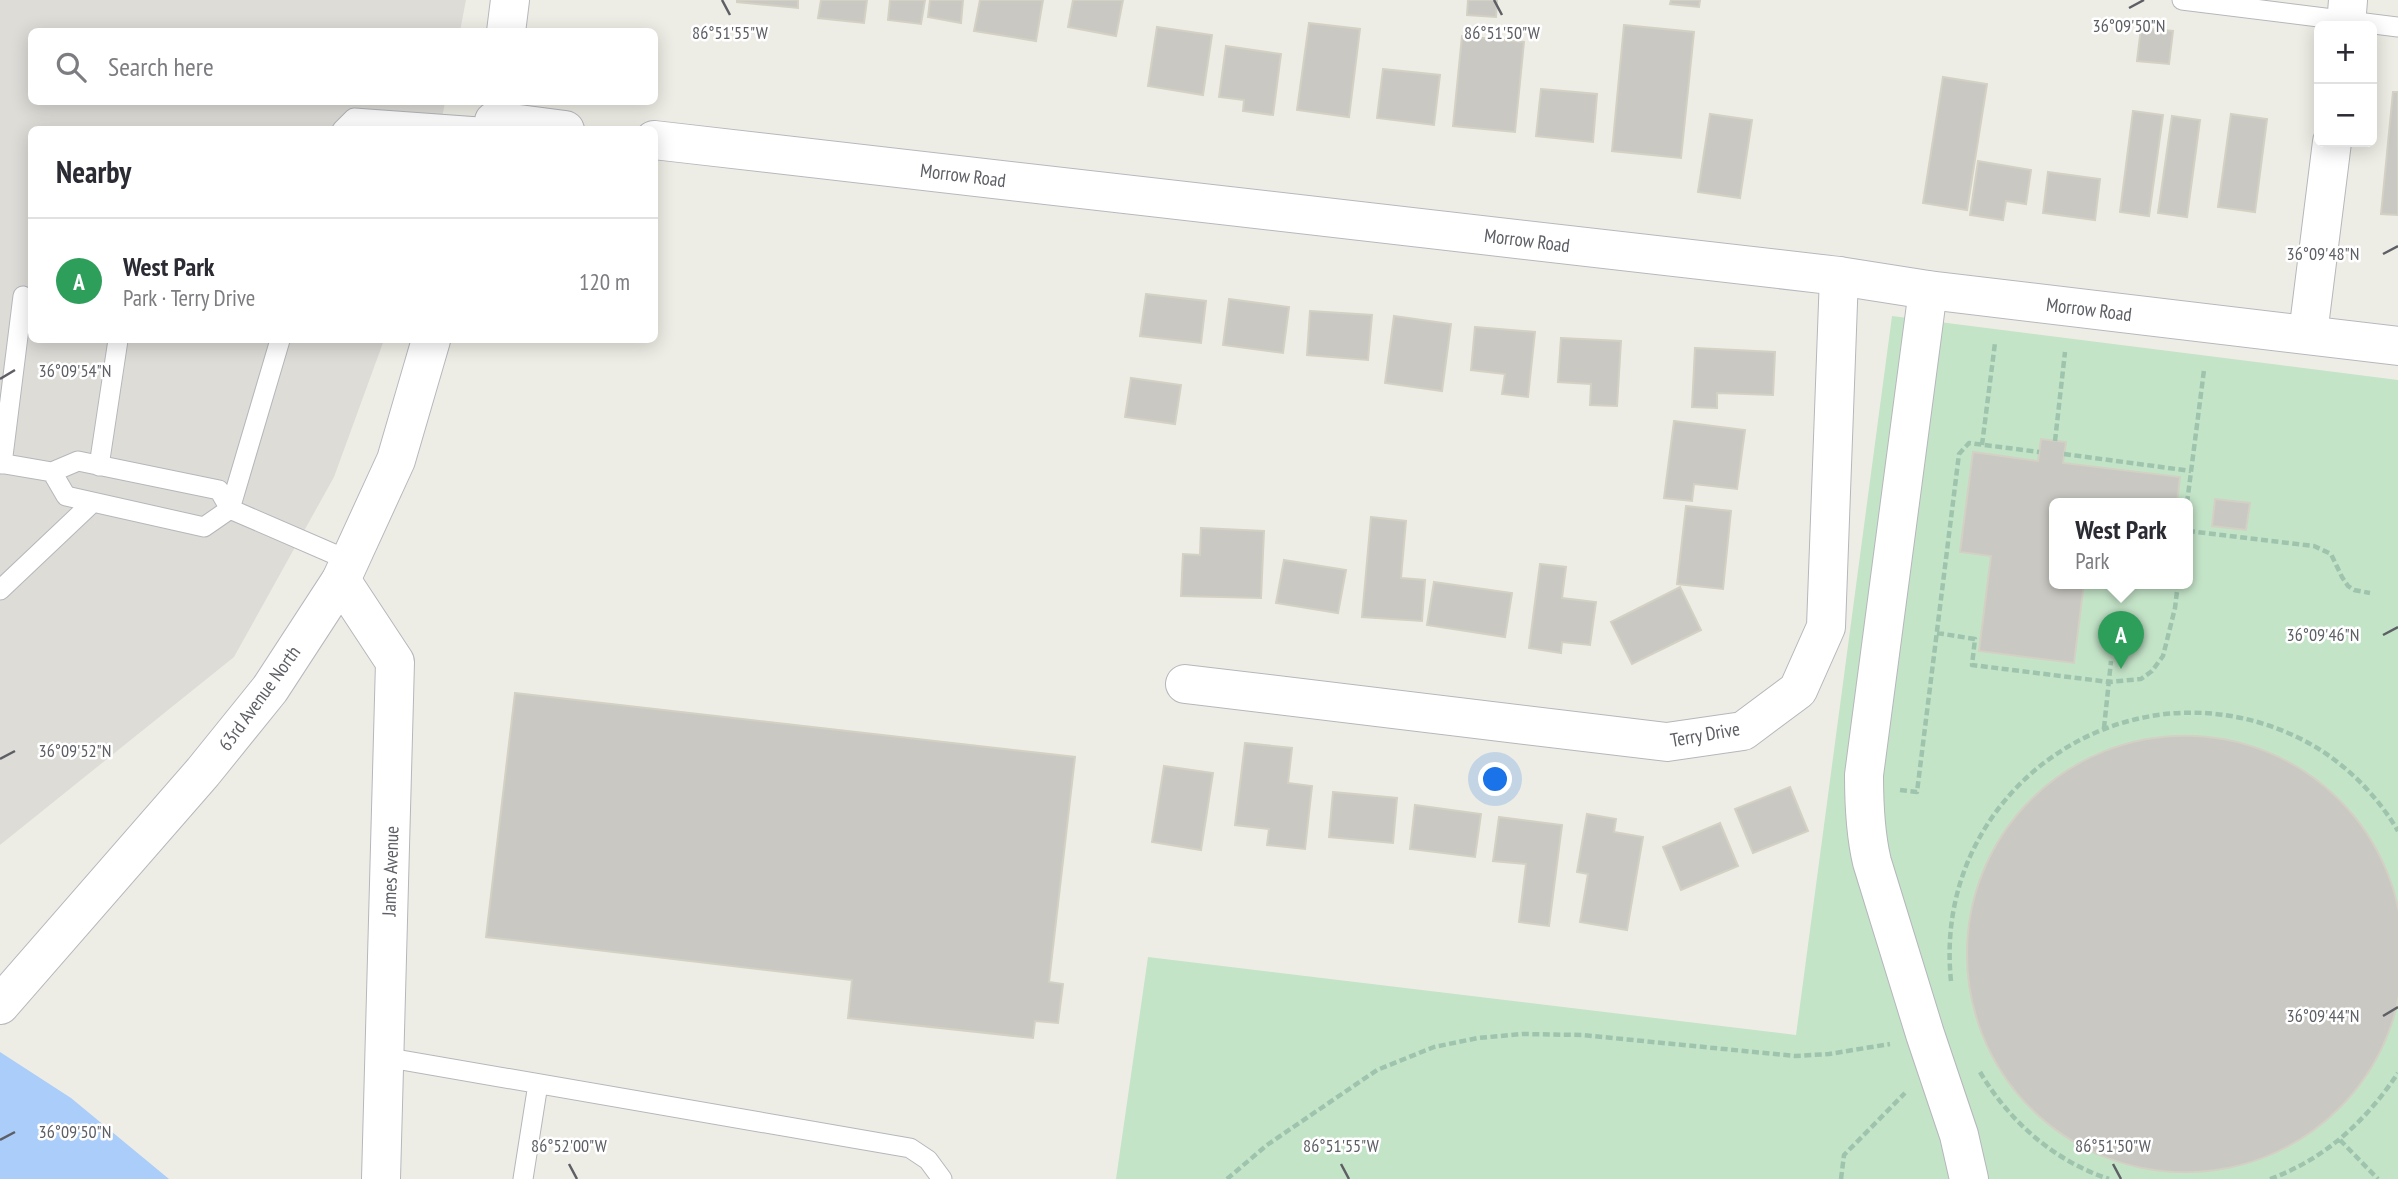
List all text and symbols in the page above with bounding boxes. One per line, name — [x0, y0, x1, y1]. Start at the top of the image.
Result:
text: 36°09'50"N — [2093, 14, 2165, 37]
text: 86°51'55"W — [692, 21, 768, 44]
text: 86°51'50"W — [1464, 21, 1540, 44]
map controls — [2314, 21, 2377, 147]
button: + — [2314, 21, 2377, 84]
search box — [28, 28, 658, 105]
icon: search — [52, 48, 90, 86]
text: Search here — [108, 50, 214, 83]
button: − — [2314, 84, 2377, 147]
text: Nearby — [56, 152, 131, 191]
street label: Morrow Road — [919, 158, 1007, 192]
street label: Morrow Road — [1483, 223, 1571, 257]
text: 36°09'48"N — [2287, 242, 2359, 265]
text: West Park — [123, 250, 214, 283]
text: A — [73, 267, 85, 296]
text: 120 m — [579, 267, 630, 296]
text: Park · Terry Drive — [123, 283, 255, 312]
street label: Morrow Road — [2045, 292, 2133, 326]
text: 36°09'54"N — [39, 359, 111, 382]
popup — [2049, 498, 2193, 589]
text: West Park — [2075, 513, 2167, 546]
text: Park — [2075, 546, 2109, 575]
pin: A — [2098, 611, 2144, 669]
text: 36°09'46"N — [2287, 623, 2359, 646]
street label: 63rd Avenue North — [213, 641, 305, 755]
street label: Terry Drive — [1668, 716, 1742, 752]
text: 36°09'52"N — [39, 739, 111, 762]
your location — [1478, 762, 1512, 796]
street label: James Avenue — [376, 825, 404, 918]
text: 36°09'44"N — [2287, 1004, 2359, 1027]
text: 36°09'50"N — [39, 1120, 111, 1143]
text: 86°52'00"W — [531, 1134, 607, 1157]
text: 86°51'55"W — [1303, 1134, 1379, 1157]
text: 86°51'50"W — [2075, 1134, 2151, 1157]

